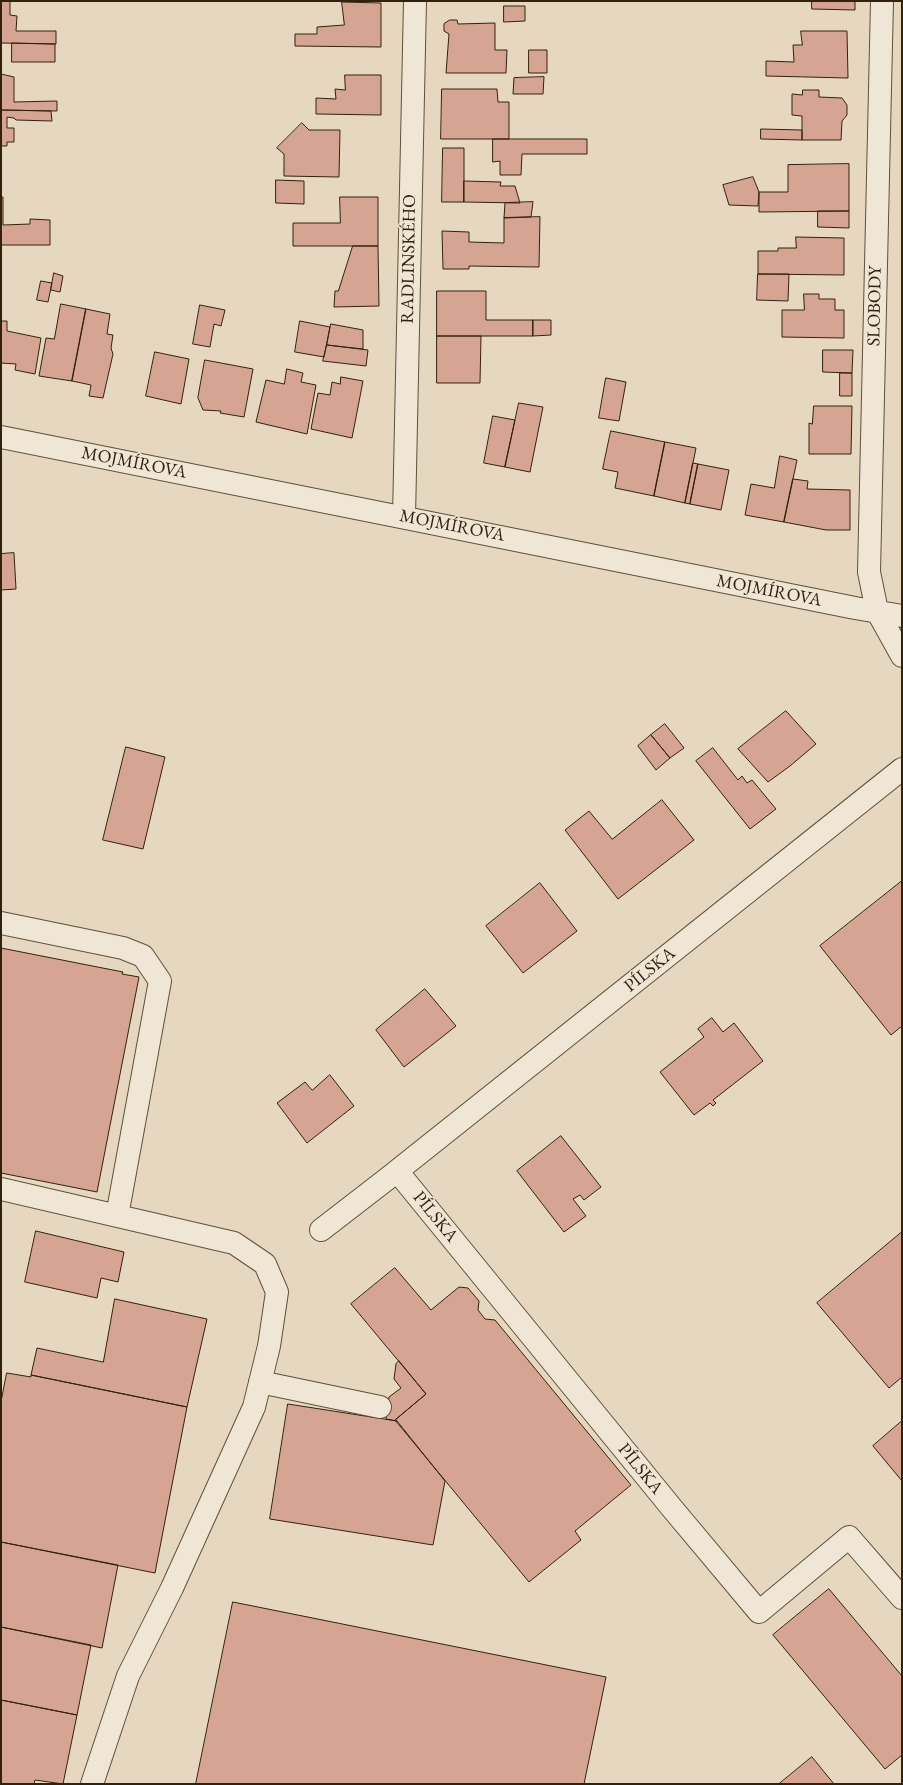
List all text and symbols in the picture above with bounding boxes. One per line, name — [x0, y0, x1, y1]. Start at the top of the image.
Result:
street label: RADLINSKÉHO — [397, 194, 421, 324]
street label: SLOBODY — [863, 266, 887, 346]
street label: MOJMÍROVA — [80, 442, 188, 484]
street label: MOJMÍROVA — [398, 505, 506, 547]
street label: MOJMÍROVA — [715, 570, 823, 612]
street label: PÍLSKA — [620, 943, 680, 997]
street label: PÍLSKA — [408, 1187, 462, 1247]
street label: PÍLSKA — [613, 1439, 667, 1499]

